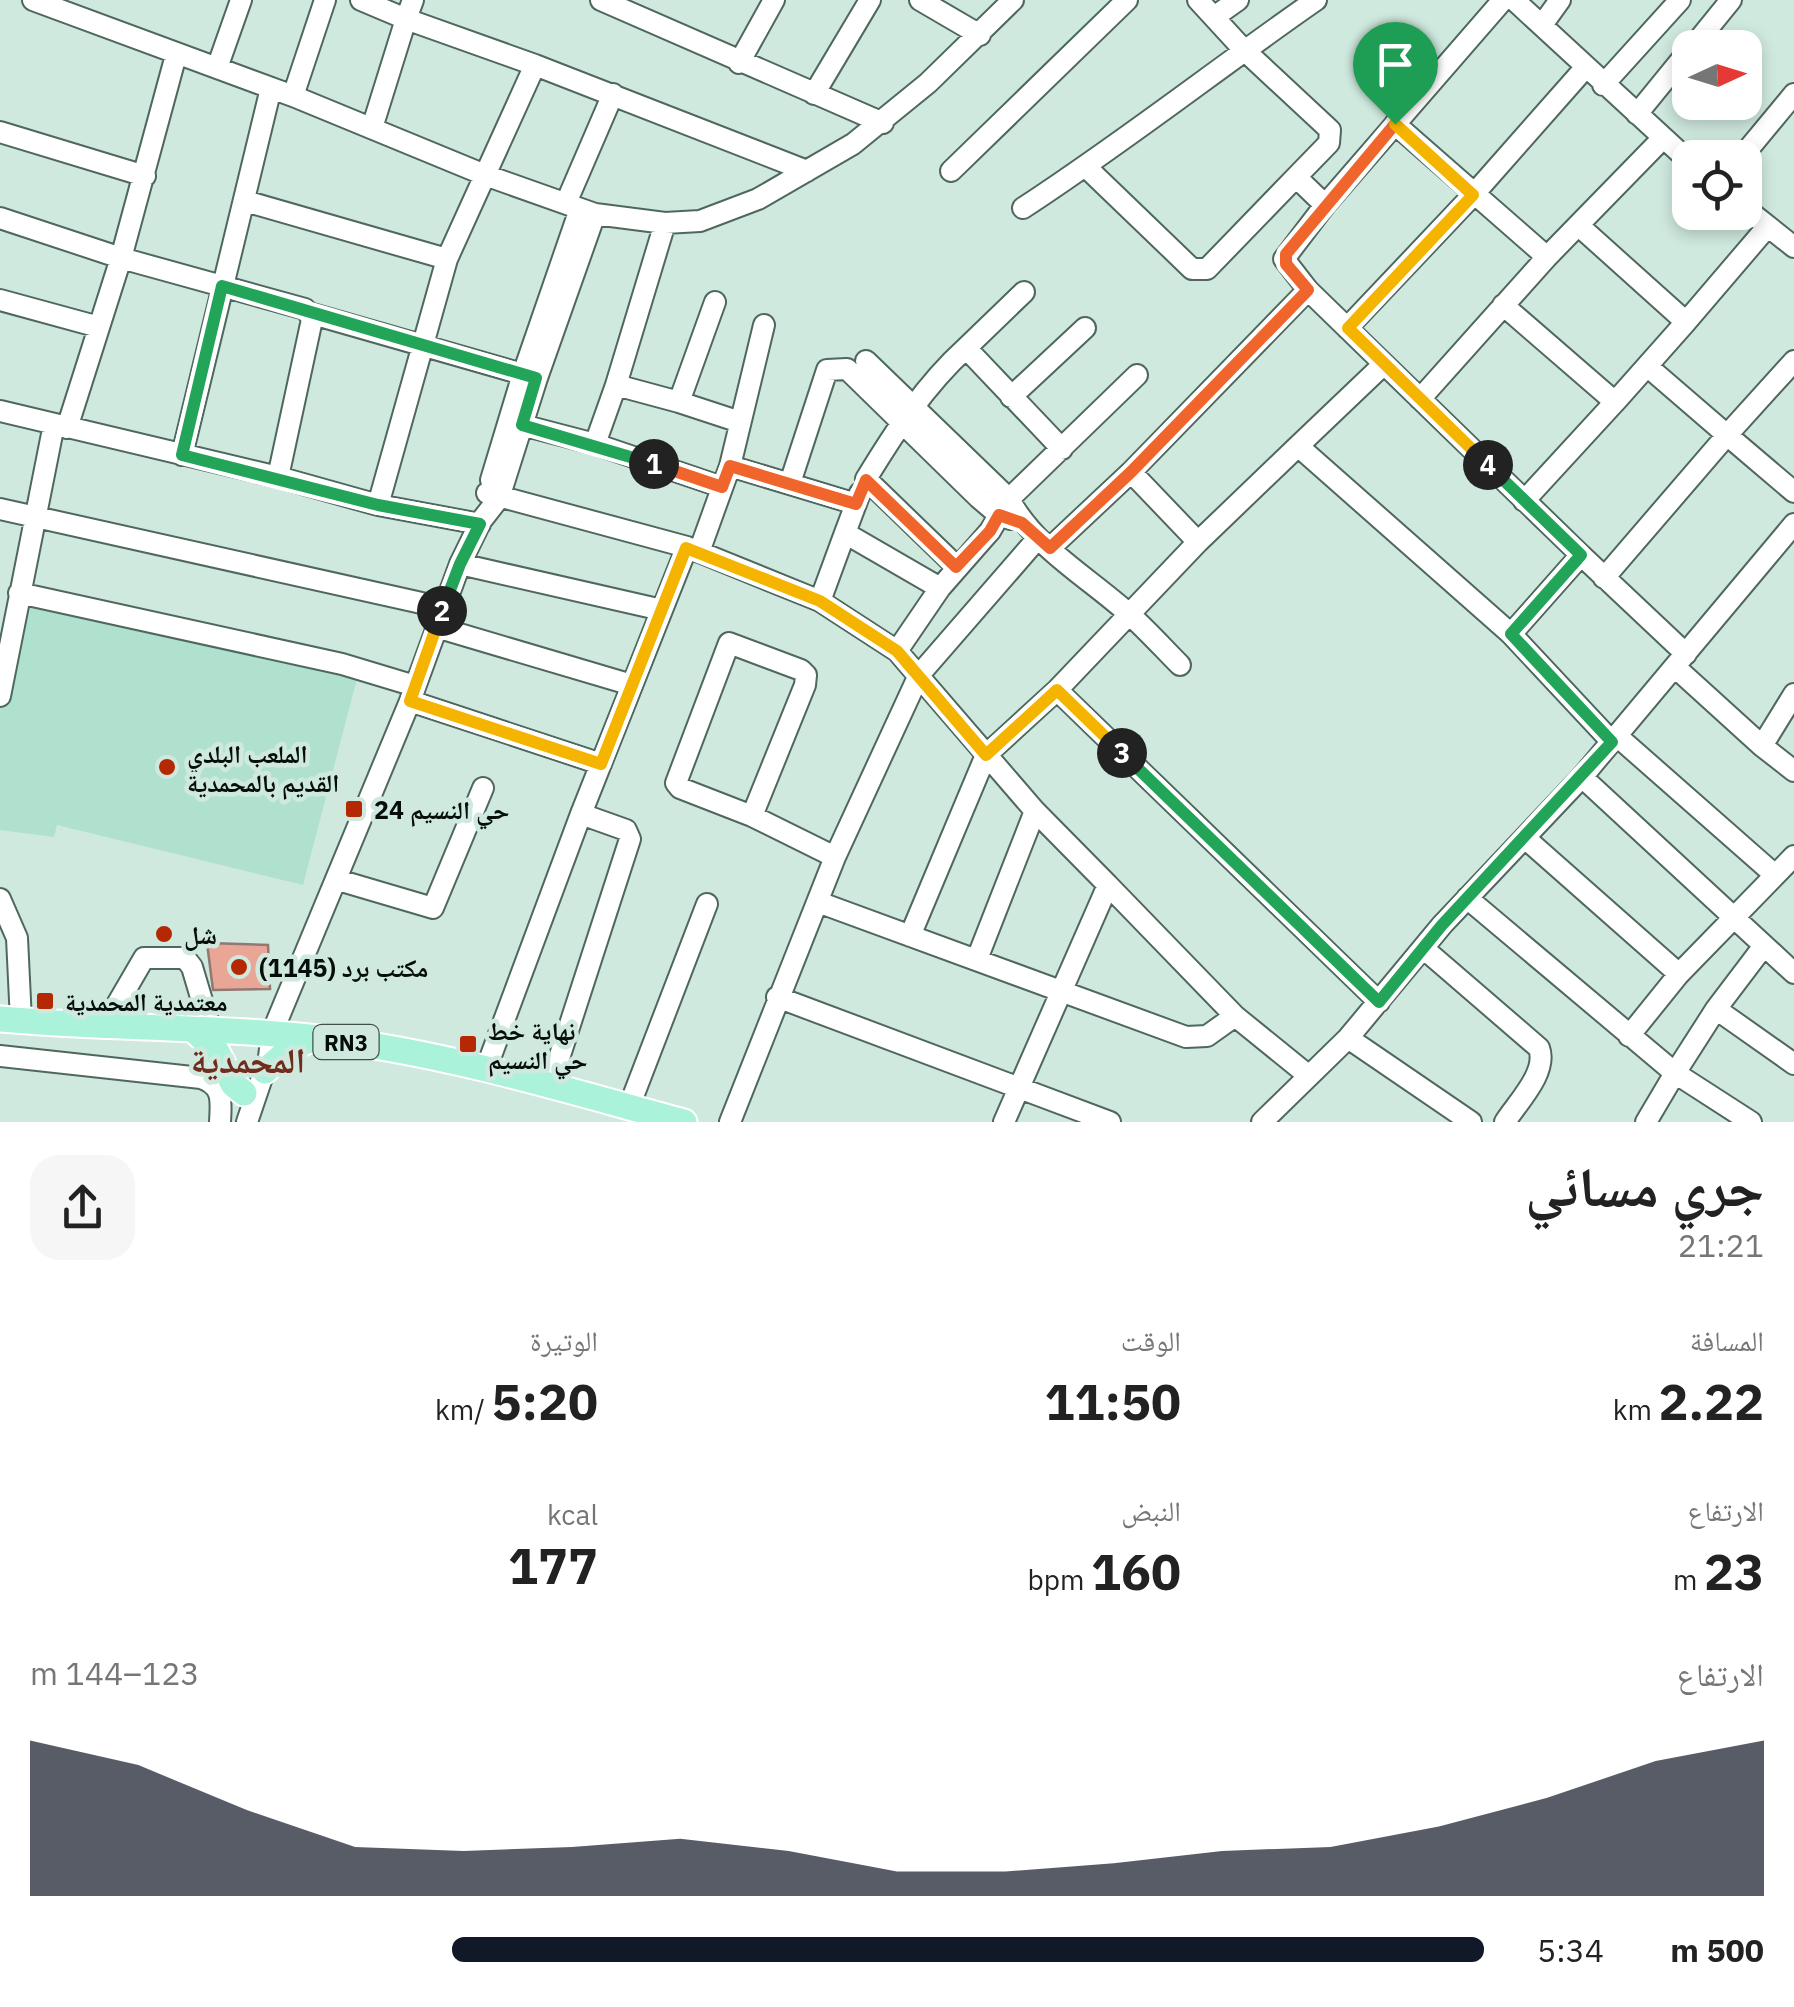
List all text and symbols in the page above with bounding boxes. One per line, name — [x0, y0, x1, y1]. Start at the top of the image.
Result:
pin — [1353, 22, 1438, 125]
north arrow — [1672, 30, 1762, 120]
map controls — [1672, 30, 1762, 230]
icon: arrive — [1368, 37, 1423, 92]
button: locate — [1672, 140, 1762, 230]
pin: 1 — [629, 439, 679, 489]
pin: 4 — [1463, 440, 1513, 490]
text: 1 — [646, 445, 662, 482]
text: 4 — [1480, 446, 1496, 483]
pin: 2 — [417, 586, 467, 636]
text: 2 — [434, 592, 450, 629]
pin: 3 — [1097, 728, 1147, 778]
text: 3 — [1114, 734, 1130, 771]
place label: الملعب البلدي القديم بالمحمدية — [187, 737, 339, 800]
marker: الملعب البلدي القديم بالمحمدية — [156, 756, 178, 778]
place label: حي النسيم 24 — [374, 793, 509, 830]
marker: حي النسيم 24 — [343, 798, 365, 820]
place label: شل — [184, 918, 217, 951]
marker: شل — [153, 923, 175, 945]
place label: مكتب برد (1145) — [259, 951, 428, 984]
marker: مكتب برد (1145) — [228, 956, 250, 978]
place label: معتمدية المحمدية — [65, 985, 228, 1018]
marker: معتمدية المحمدية — [34, 990, 56, 1012]
place label: نهاية خط حي النسيم — [488, 1014, 588, 1080]
road number: RN3 — [314, 1025, 378, 1059]
marker: نهاية خط حي النسيم — [457, 1033, 479, 1055]
district label: المحمدية — [191, 1037, 305, 1083]
text: جري مسائي — [1525, 1151, 1764, 1222]
button: share — [30, 1155, 135, 1260]
text: 21:21 — [1678, 1224, 1764, 1266]
text: الوتيرة — [530, 1322, 598, 1359]
text: الوقت — [1121, 1322, 1181, 1359]
text: المسافة — [1690, 1322, 1764, 1359]
text: 5:20 — [492, 1369, 598, 1434]
text: 11:50 — [1045, 1369, 1181, 1434]
text: 2.22 — [1659, 1369, 1764, 1434]
text: /km — [435, 1391, 492, 1428]
text: km — [1613, 1391, 1659, 1428]
text: النبض — [1121, 1492, 1181, 1529]
text: الارتفاع — [1688, 1492, 1764, 1529]
text: kcal — [547, 1496, 598, 1533]
text: 177 — [508, 1533, 598, 1598]
text: 160 — [1091, 1539, 1181, 1604]
text: 23 — [1704, 1539, 1764, 1604]
text: bpm — [1027, 1561, 1091, 1598]
text: m — [1673, 1561, 1704, 1598]
text: 123–144 m — [30, 1652, 200, 1694]
text: الارتفاع — [1677, 1653, 1764, 1695]
text: 5:34 — [1537, 1929, 1604, 1971]
text: 500 m — [1670, 1929, 1764, 1971]

